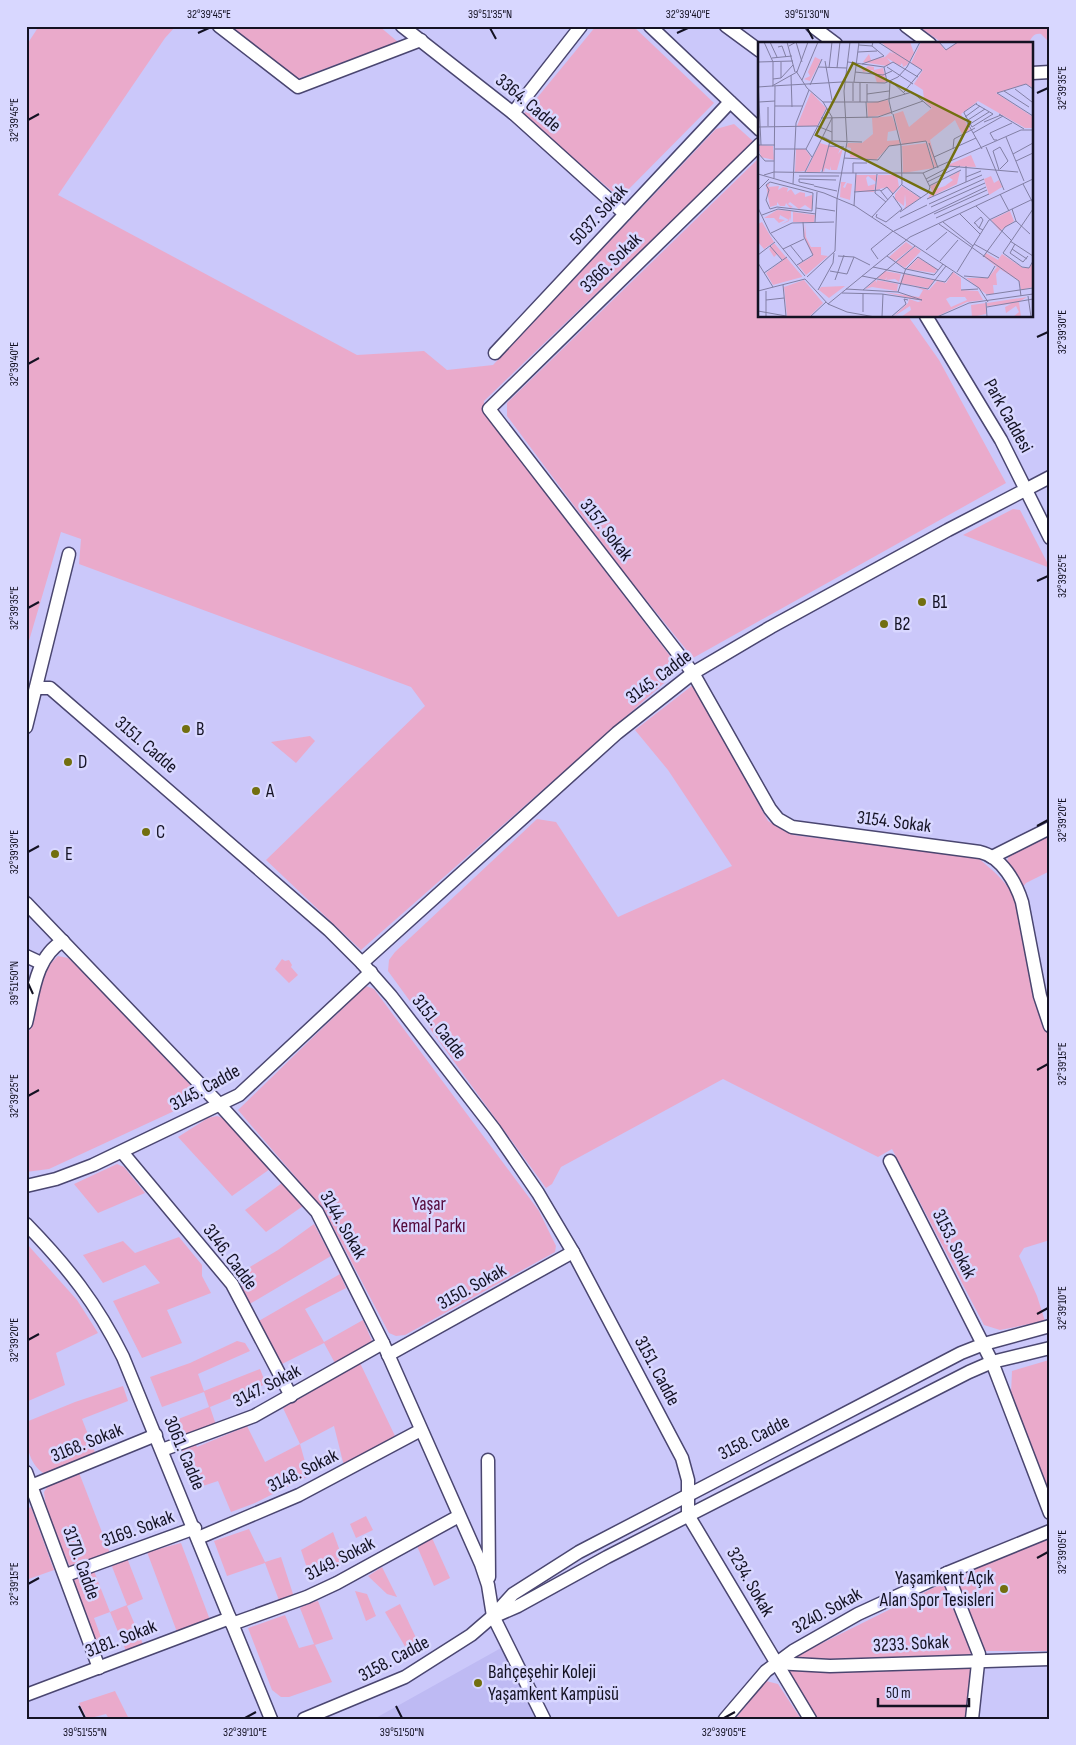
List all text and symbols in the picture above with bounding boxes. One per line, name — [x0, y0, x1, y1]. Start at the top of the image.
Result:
text: 32°39'45"E — [187, 7, 231, 22]
text: 39°51'35"N — [468, 7, 512, 22]
text: 32°39'40"E — [666, 7, 710, 22]
text: 39°51'30"N — [785, 7, 829, 22]
inset map — [758, 42, 1034, 318]
text: 32°39'35"E — [1055, 66, 1070, 110]
street label: 3364. Cadde — [490, 69, 566, 137]
text: 32°39'45"E — [7, 98, 22, 142]
street label: 5037. Sokak — [565, 179, 633, 250]
street label: 3366. Sokak — [575, 228, 647, 298]
text: 32°39'30"E — [1055, 310, 1070, 354]
text: 32°39'40"E — [7, 342, 22, 386]
street label: Park Caddesi — [978, 375, 1038, 457]
street label: 3157. Sokak — [575, 494, 638, 566]
text: 32°39'25"E — [1055, 554, 1070, 598]
text: 32°39'35"E — [7, 586, 22, 630]
place label: B1 — [932, 591, 947, 614]
marker: B1 — [916, 596, 928, 608]
place label: B2 — [894, 613, 910, 636]
marker: B2 — [878, 618, 890, 630]
street label: 3145. Cadde — [622, 645, 696, 709]
street label: 3151. Cadde — [110, 711, 182, 779]
place label: B — [196, 718, 204, 741]
marker: B — [180, 723, 192, 735]
place label: D — [78, 751, 87, 774]
marker: D — [62, 756, 74, 768]
place label: A — [265, 780, 275, 803]
marker: A — [250, 785, 262, 797]
text: 32°39'20"E — [1055, 798, 1070, 842]
street label: 3154. Sokak — [856, 806, 933, 838]
place label: C — [156, 821, 165, 844]
marker: C — [140, 826, 152, 838]
text: 32°39'30"E — [7, 830, 22, 874]
place label: E — [65, 843, 73, 866]
marker: E — [49, 848, 61, 860]
text: 39°51'50"N — [7, 961, 22, 1005]
street label: 3151. Cadde — [407, 990, 471, 1064]
text: 32°39'15"E — [1055, 1042, 1070, 1086]
street label: 3145. Cadde — [166, 1059, 244, 1117]
text: 32°39'25"E — [7, 1074, 22, 1118]
street label: 3144. Sokak — [314, 1187, 372, 1264]
park label: Yaşar Kemal Parkı — [392, 1193, 466, 1238]
street label: 3153. Sokak — [927, 1206, 982, 1283]
street label: 3146. Cadde — [198, 1219, 262, 1295]
street label: 3150. Sokak — [434, 1259, 511, 1315]
text: 32°39'10"E — [1055, 1286, 1070, 1330]
text: 32°39'20"E — [7, 1318, 22, 1362]
street label: 3151. Cadde — [629, 1332, 685, 1410]
street label: 3147. Sokak — [229, 1359, 305, 1413]
street label: 3158. Cadde — [715, 1410, 793, 1466]
street label: 3061. Cadde — [158, 1412, 210, 1494]
street label: 3168. Sokak — [48, 1418, 127, 1468]
street label: 3148. Sokak — [264, 1444, 343, 1498]
street label: 3169. Sokak — [99, 1505, 178, 1553]
street label: 3170. Cadde — [57, 1523, 105, 1603]
text: 32°39'05"E — [1055, 1530, 1070, 1574]
street label: 3149. Sokak — [301, 1531, 379, 1586]
street label: 3234. Sokak — [721, 1543, 779, 1621]
text: 32°39'15"E — [7, 1562, 22, 1606]
place label: Yaşamkent Açık Alan Spor Tesisleri — [879, 1567, 995, 1612]
street label: 3240. Sokak — [788, 1582, 866, 1639]
marker: Yaşamkent Açık Alan Spor Tesisleri — [998, 1583, 1010, 1595]
street label: 3181. Sokak — [82, 1615, 161, 1663]
street label: 3233. Sokak — [872, 1630, 950, 1657]
street label: 3158. Cadde — [355, 1631, 433, 1687]
place label: Bahçeşehir Koleji Yaşamkent Kampüsü — [488, 1661, 619, 1706]
scale bar — [878, 1675, 970, 1707]
marker: Bahçeşehir Koleji Yaşamkent Kampüsü — [472, 1677, 484, 1689]
text: 50 m — [886, 1684, 911, 1703]
text: 39°51'55"N — [63, 1725, 107, 1740]
text: 32°39'10"E — [223, 1725, 267, 1740]
text: 39°51'50"N — [380, 1725, 424, 1740]
text: 32°39'05"E — [702, 1725, 746, 1740]

